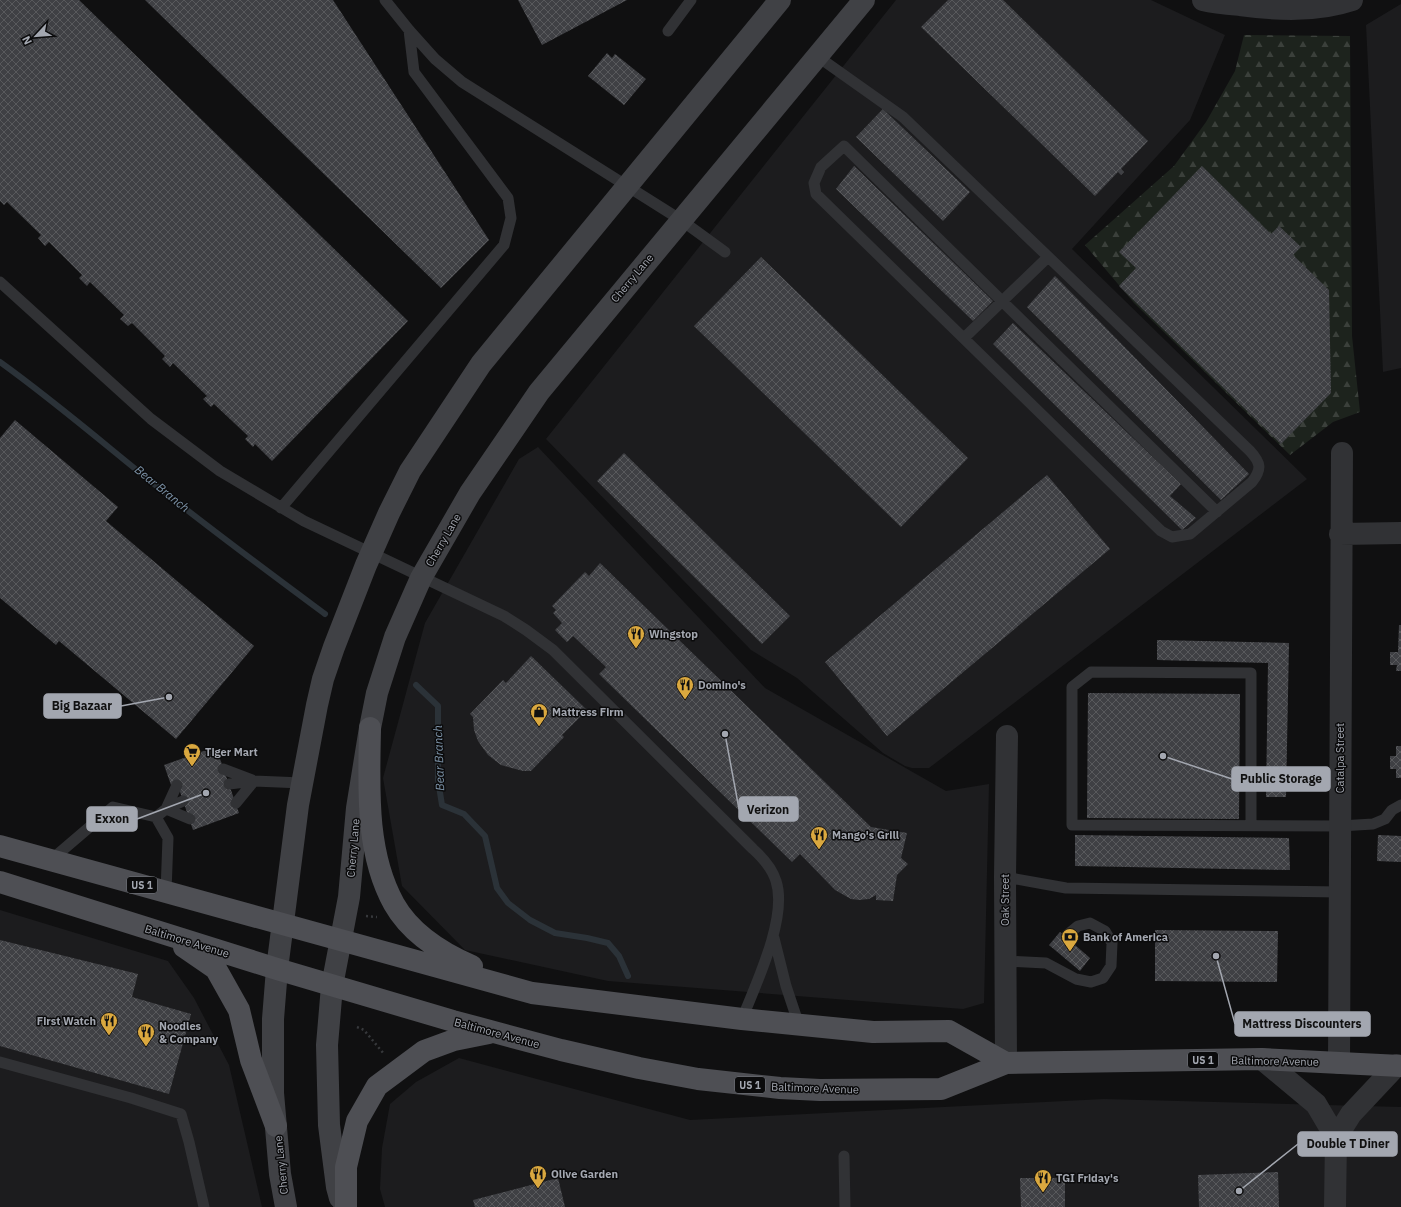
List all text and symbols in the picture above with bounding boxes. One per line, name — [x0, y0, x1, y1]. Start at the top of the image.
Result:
north arrow — [16, 16, 56, 56]
text: N — [19, 34, 35, 47]
street label: Cherry Lane — [608, 251, 656, 305]
water label: Bear Branch — [132, 462, 193, 515]
street label: Cherry Lane — [422, 511, 464, 569]
restaurant icon: Wingstop — [626, 624, 646, 649]
place label: Wingstop — [649, 627, 698, 641]
restaurant icon: Domino's — [675, 675, 695, 700]
place label: Domino's — [698, 678, 746, 692]
callout: Big Bazaar — [44, 694, 121, 718]
text: Big Bazaar — [52, 698, 112, 713]
shop icon: Mattress Firm — [529, 702, 549, 727]
place label: Mattress Firm — [552, 705, 624, 719]
street label: Catalpa Street — [1333, 723, 1347, 793]
water label: Bear Branch — [430, 725, 447, 791]
supermarket icon: Tiger Mart — [182, 742, 202, 767]
place label: Tiger Mart — [205, 745, 258, 759]
callout: Public Storage — [1232, 767, 1330, 791]
text: Public Storage — [1240, 771, 1322, 786]
callout: Verizon — [739, 797, 798, 821]
text: Verizon — [747, 802, 789, 817]
callout: Exxon — [87, 807, 137, 831]
text: Exxon — [95, 811, 129, 826]
street label: Cherry Lane — [343, 818, 363, 878]
restaurant icon: Mango's Grill — [809, 825, 829, 850]
place label: Mango's Grill — [832, 828, 900, 842]
street label: Oak Street — [998, 874, 1012, 926]
road number: US 1 — [127, 877, 157, 893]
street label: Baltimore Avenue — [143, 921, 231, 961]
bank icon: Bank of America — [1060, 927, 1080, 952]
place label: Bank of America — [1083, 930, 1168, 944]
restaurant icon: First Watch — [99, 1011, 119, 1036]
callout: Mattress Discounters — [1235, 1012, 1370, 1036]
place label: First Watch — [37, 1014, 96, 1028]
street label: Baltimore Avenue — [453, 1015, 541, 1051]
text: Mattress Discounters — [1242, 1016, 1362, 1031]
place label: Noodles & Company — [159, 1019, 218, 1046]
restaurant icon: Noodles & Company — [136, 1022, 156, 1047]
road number: US 1 — [1188, 1052, 1218, 1068]
street label: Baltimore Avenue — [1231, 1053, 1319, 1069]
road number: US 1 — [735, 1077, 765, 1093]
street label: Baltimore Avenue — [771, 1079, 859, 1097]
callout: Double T Diner — [1298, 1132, 1397, 1156]
street label: Cherry Lane — [271, 1135, 291, 1195]
text: Double T Diner — [1306, 1136, 1390, 1151]
restaurant icon: Olive Garden — [528, 1164, 548, 1189]
place label: Olive Garden — [551, 1167, 618, 1181]
restaurant icon: TGI Friday's — [1033, 1168, 1053, 1193]
place label: TGI Friday's — [1056, 1171, 1119, 1185]

